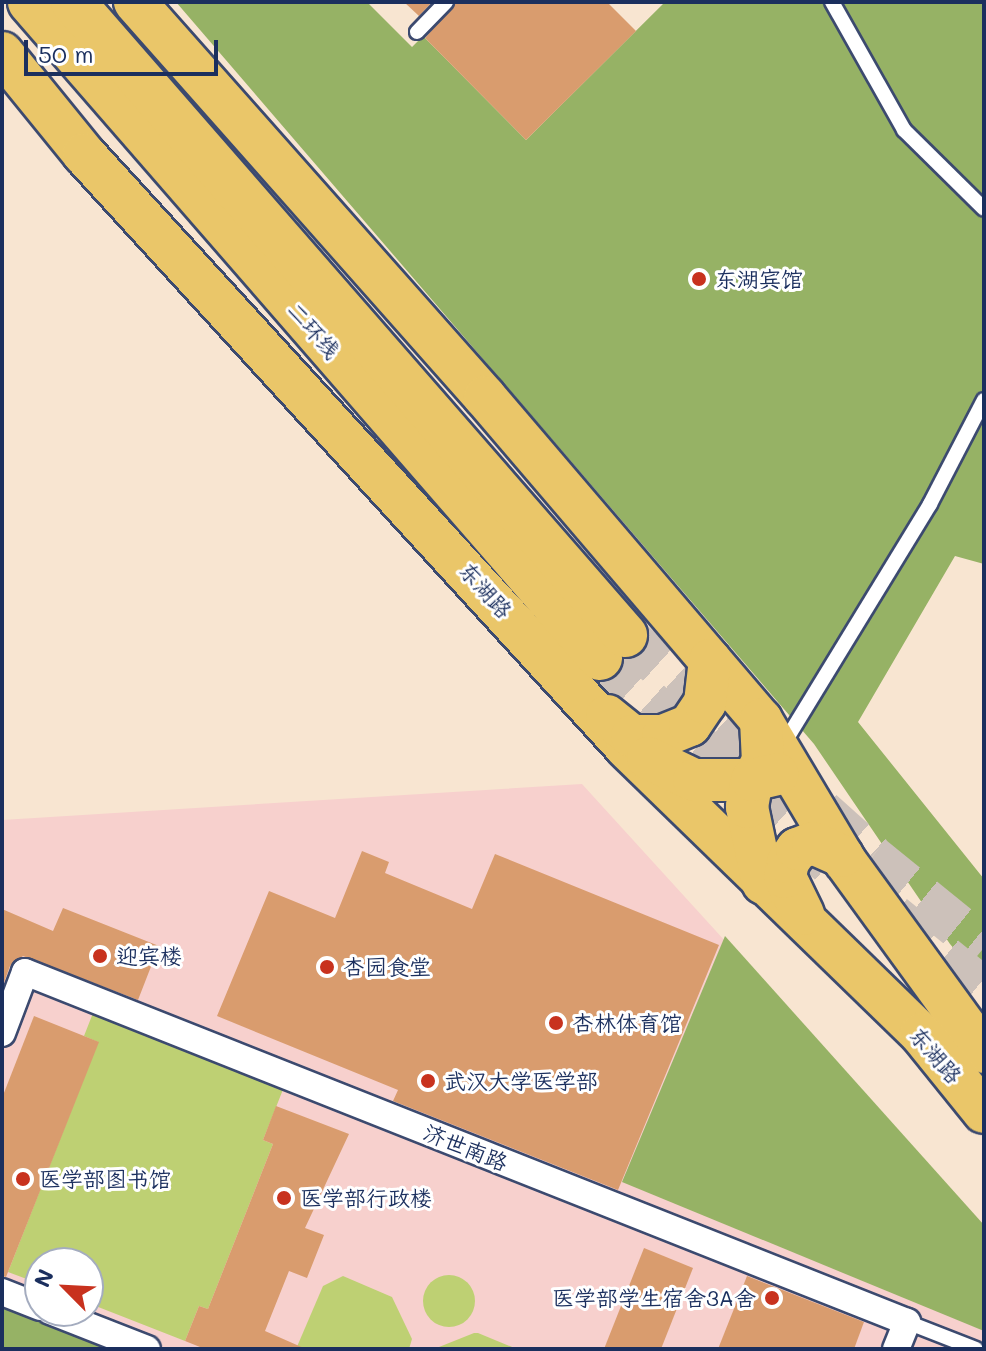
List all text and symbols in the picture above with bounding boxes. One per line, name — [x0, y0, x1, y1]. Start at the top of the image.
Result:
scale bar — [28, 24, 222, 74]
text: 50 m — [38, 38, 94, 69]
place label: 东湖宾馆 — [715, 266, 803, 292]
marker: 东湖宾馆 — [690, 270, 708, 288]
street label: 二环线 — [282, 296, 346, 364]
street label: 东湖路 — [454, 557, 518, 623]
place label: 迎宾楼 — [116, 943, 182, 969]
marker: 迎宾楼 — [91, 947, 109, 965]
place label: 杏园食堂 — [343, 954, 431, 980]
marker: 杏园食堂 — [318, 958, 336, 976]
place label: 杏林体育馆 — [572, 1010, 682, 1036]
marker: 杏林体育馆 — [547, 1014, 565, 1032]
street label: 东湖路 — [904, 1021, 968, 1089]
place label: 武汉大学医学部 — [444, 1068, 598, 1094]
marker: 武汉大学医学部 — [419, 1072, 437, 1090]
street label: 济世南路 — [420, 1118, 512, 1176]
place label: 医学部图书馆 — [39, 1166, 171, 1192]
marker: 医学部图书馆 — [14, 1170, 32, 1188]
place label: 医学部行政楼 — [300, 1185, 432, 1211]
marker: 医学部行政楼 — [275, 1189, 293, 1207]
north arrow — [24, 1247, 104, 1327]
text: N — [27, 1264, 60, 1291]
place label: 医学部学生宿舍3A舍 — [552, 1285, 756, 1311]
marker: 医学部学生宿舍3A舍 — [763, 1289, 781, 1307]

